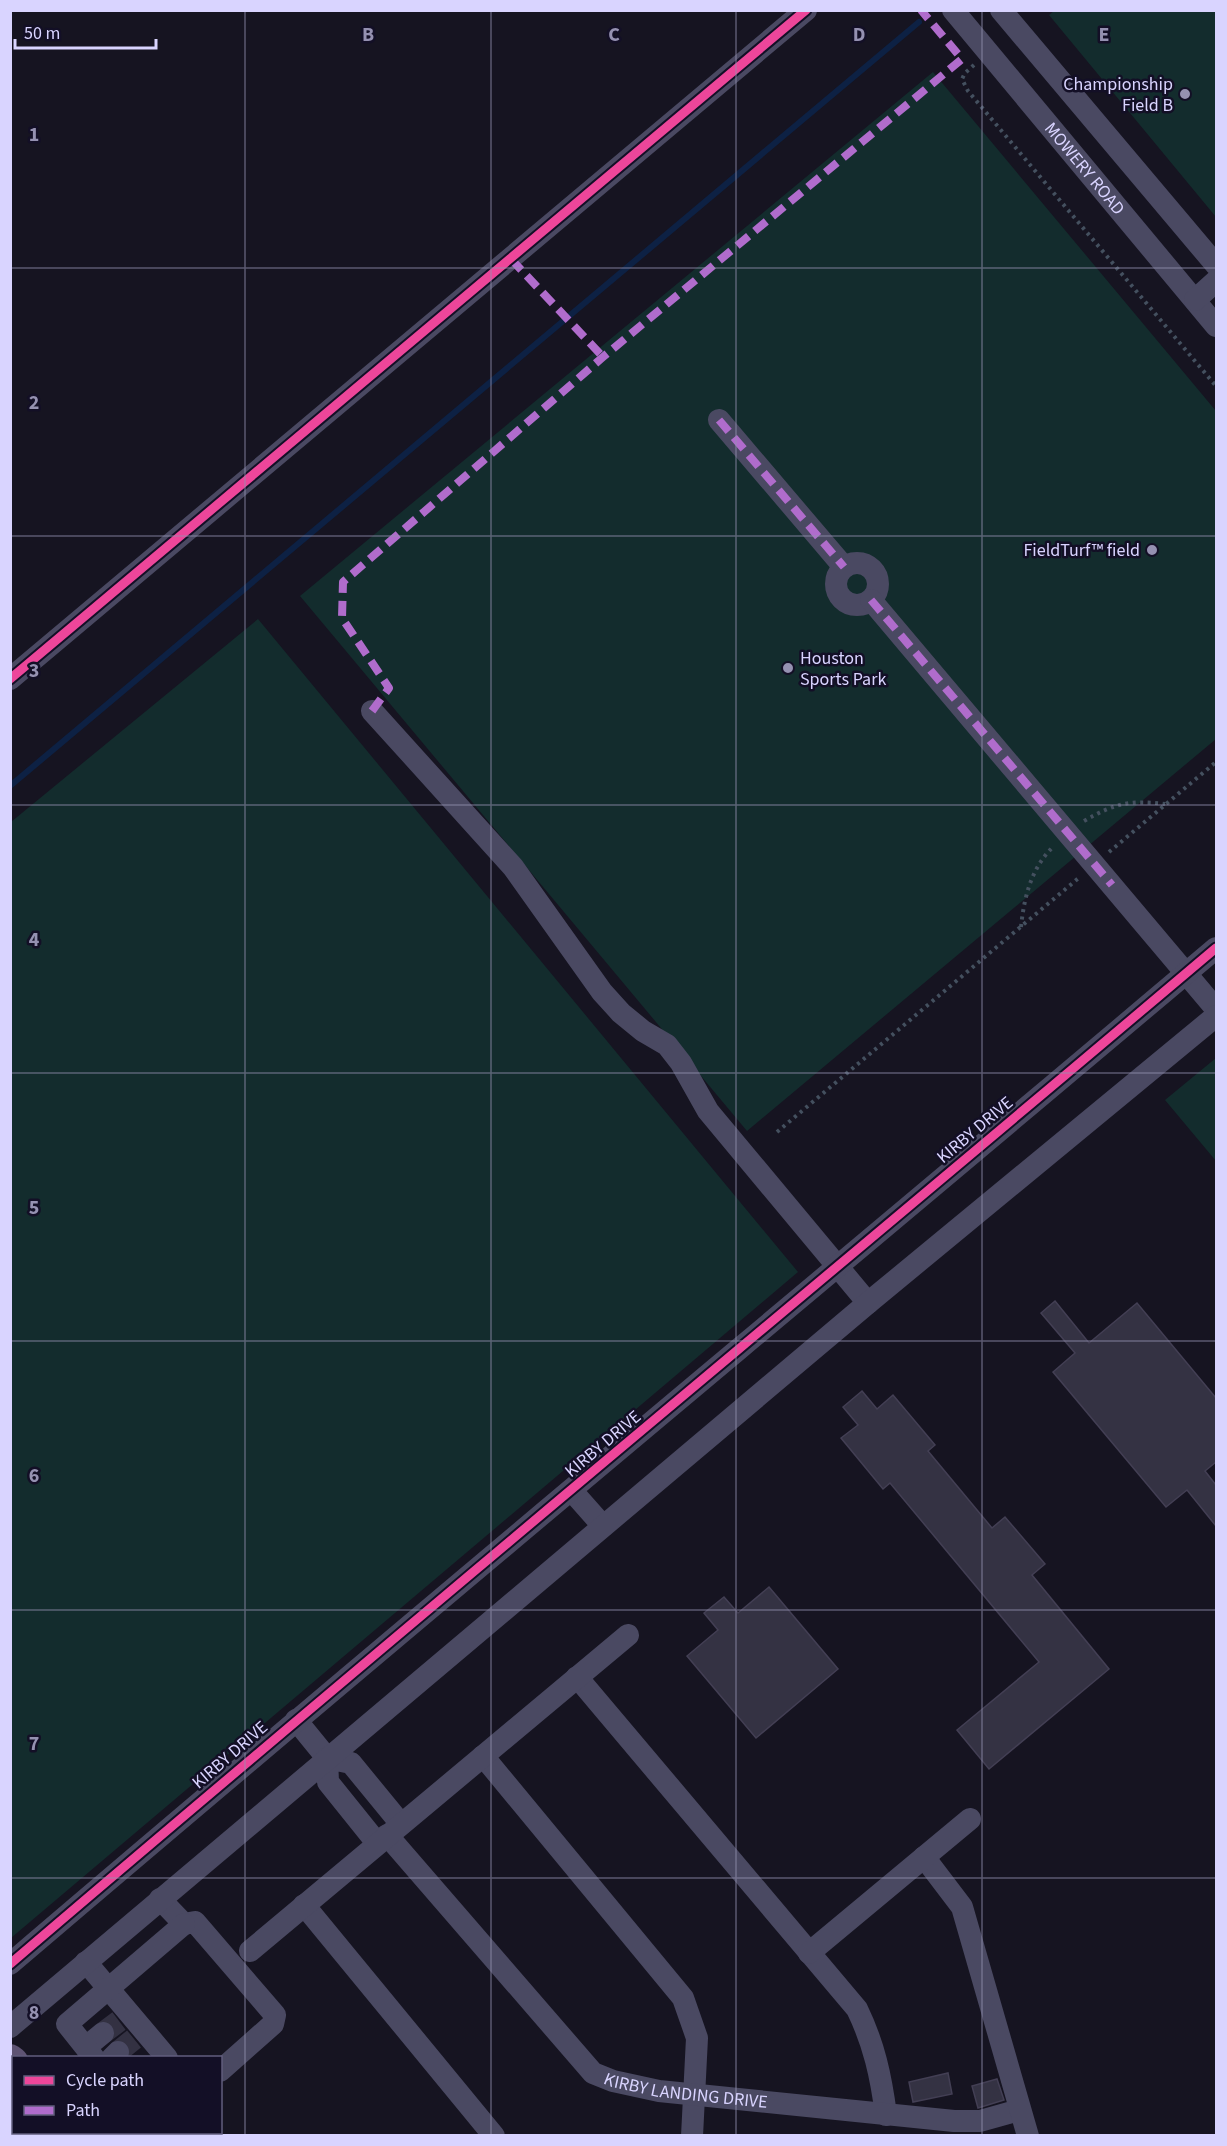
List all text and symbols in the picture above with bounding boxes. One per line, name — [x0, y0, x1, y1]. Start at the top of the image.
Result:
scale bar — [15, 12, 156, 50]
text: 50 m — [24, 21, 60, 46]
text: B — [362, 21, 374, 49]
text: C — [608, 21, 620, 49]
text: D — [853, 21, 865, 49]
text: E — [1099, 21, 1109, 49]
place label: Championship Field B — [1063, 72, 1173, 118]
marker: Championship Field B — [1178, 87, 1192, 101]
street label: MOWERY ROAD — [1039, 117, 1131, 220]
text: 1 — [29, 121, 39, 149]
text: 2 — [29, 389, 39, 417]
place label: FieldTurf™ field — [1023, 538, 1140, 563]
marker: FieldTurf™ field — [1145, 543, 1159, 557]
place label: Houston Sports Park — [800, 646, 886, 692]
text: 3 — [29, 657, 39, 685]
marker: Houston Sports Park — [781, 661, 795, 675]
text: 4 — [29, 926, 40, 954]
street label: KIRBY DRIVE — [931, 1091, 1019, 1169]
text: 5 — [29, 1194, 39, 1222]
street label: KIRBY DRIVE — [559, 1405, 647, 1483]
text: 6 — [29, 1462, 39, 1490]
street label: KIRBY DRIVE — [187, 1715, 273, 1795]
text: 7 — [29, 1730, 39, 1758]
text: 8 — [29, 1999, 39, 2027]
legend — [12, 2056, 222, 2134]
street label: KIRBY LANDING DRIVE — [600, 2066, 769, 2114]
text: Cycle path — [66, 2068, 144, 2093]
text: Path — [66, 2098, 100, 2123]

